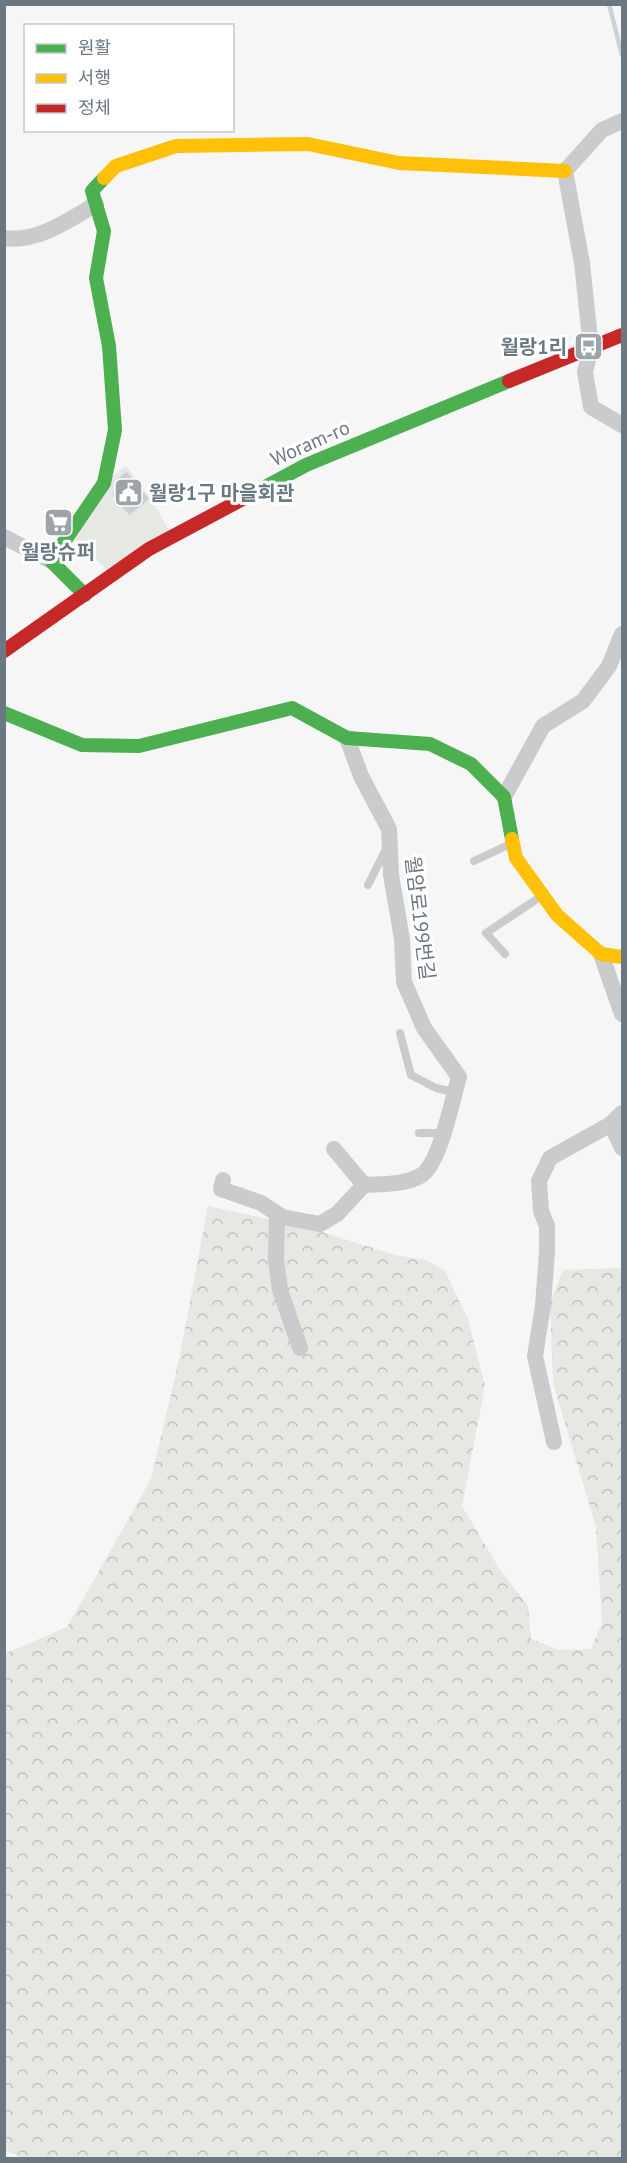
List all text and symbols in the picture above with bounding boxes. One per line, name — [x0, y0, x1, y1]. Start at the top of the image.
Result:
legend — [24, 24, 234, 132]
text: 원활 — [78, 36, 111, 59]
text: 서행 — [78, 66, 111, 89]
text: 정체 — [78, 96, 111, 119]
bus stop icon: 월랑1리 — [572, 331, 604, 363]
place label: 월랑1리 — [500, 334, 567, 360]
street label: Woram-ro — [266, 414, 354, 472]
public building icon: 월랑1구 마을회관 — [112, 477, 144, 509]
place label: 월랑1구 마을회관 — [149, 480, 295, 506]
supermarket icon: 월랑슈퍼 — [42, 506, 74, 538]
place label: 월랑슈퍼 — [21, 539, 95, 565]
street label: 월암로199번길 — [399, 855, 441, 981]

